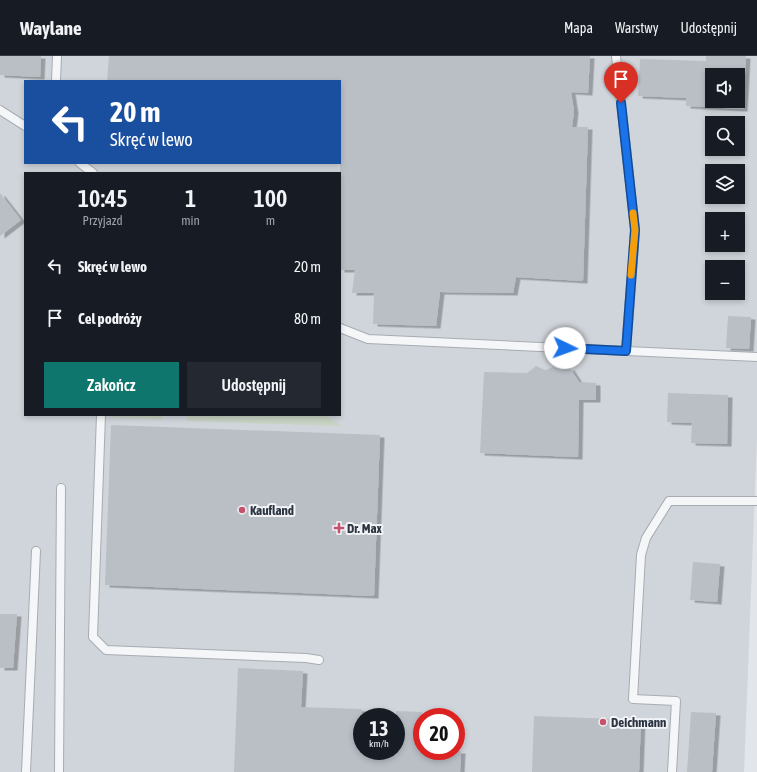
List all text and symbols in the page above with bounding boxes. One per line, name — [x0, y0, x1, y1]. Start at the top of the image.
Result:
text: Waylane — [20, 17, 82, 39]
text: Mapa — [564, 20, 593, 36]
text: Warstwy — [615, 20, 658, 36]
text: Udostępnij — [680, 20, 737, 36]
pin — [604, 62, 638, 103]
icon: arrive — [610, 68, 632, 90]
map controls — [705, 68, 745, 300]
button: sound — [705, 68, 745, 108]
icon: left — [44, 96, 96, 148]
text: 20 m — [110, 96, 160, 128]
button: search — [705, 116, 745, 156]
text: Skręć w lewo — [110, 129, 193, 150]
button: layers — [705, 164, 745, 204]
text: 10:45 — [78, 185, 128, 212]
text: 1 — [185, 185, 196, 212]
text: 100 — [254, 185, 287, 212]
button: + — [705, 212, 745, 252]
text: Przyjazd — [83, 213, 123, 228]
text: min — [181, 213, 200, 228]
text: m — [266, 213, 275, 228]
icon: left — [44, 255, 66, 277]
text: Skręć w lewo — [78, 258, 147, 275]
text: 20 m — [294, 258, 321, 275]
button: − — [705, 260, 745, 300]
icon: arrive — [44, 307, 66, 329]
text: Cel podróży — [78, 310, 142, 327]
text: 80 m — [294, 310, 321, 327]
position arrow — [544, 327, 586, 369]
button: Zakończ — [44, 362, 179, 408]
button: Udostępnij — [187, 362, 321, 408]
place label: Kaufland — [250, 503, 294, 518]
marker: Kaufland — [237, 505, 247, 515]
place label: Dr. Max — [347, 521, 382, 536]
marker: Dr. Max — [334, 523, 344, 533]
speed limit sign: 20 — [413, 708, 465, 760]
place label: Deichmann — [611, 715, 666, 730]
text: 13 — [370, 717, 388, 740]
marker: Deichmann — [598, 717, 608, 727]
text: km/h — [369, 738, 389, 749]

